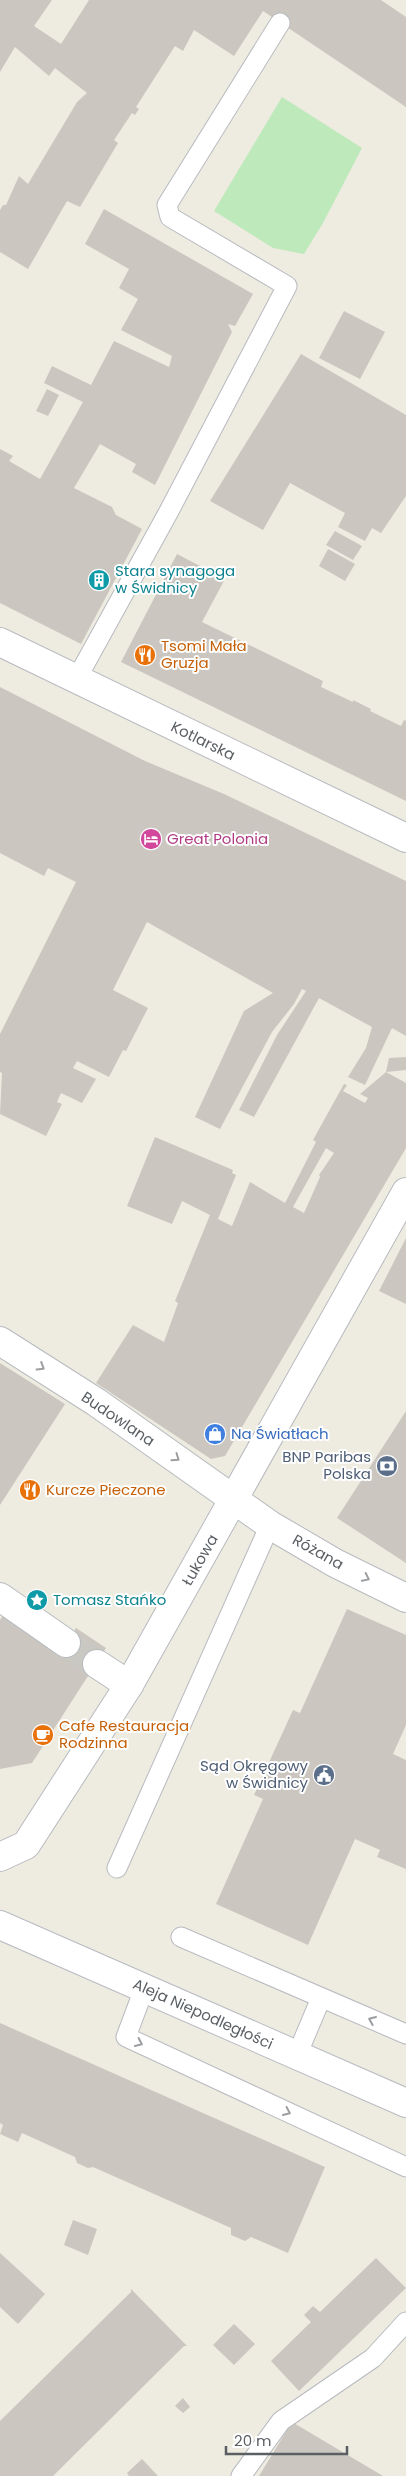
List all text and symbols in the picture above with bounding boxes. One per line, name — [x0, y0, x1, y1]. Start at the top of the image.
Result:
place label: Stara synagoga w Świdnicy — [115, 560, 235, 598]
building icon: Stara synagoga w Świdnicy — [87, 568, 111, 592]
place label: Tsomi Mała Gruzja — [161, 635, 247, 673]
restaurant icon: Tsomi Mała Gruzja — [133, 643, 157, 667]
street label: Kotlarska — [168, 716, 239, 765]
hotel icon: Great Polonia — [139, 827, 163, 851]
place label: Great Polonia — [167, 828, 268, 849]
one-way arrow — [36, 1361, 45, 1371]
street label: Budowlana — [77, 1386, 159, 1451]
shop icon: Na Światłach — [203, 1422, 227, 1446]
place label: Na Światłach — [231, 1423, 329, 1444]
place label: BNP Paribas Polska — [282, 1446, 371, 1484]
one-way arrow — [170, 1452, 180, 1461]
bank icon: BNP Paribas Polska — [375, 1454, 399, 1478]
restaurant icon: Kurcze Pieczone — [18, 1478, 42, 1502]
place label: Kurcze Pieczone — [46, 1479, 166, 1500]
street label: Różana — [289, 1529, 348, 1574]
street label: Łukowa — [176, 1530, 223, 1589]
one-way arrow — [361, 1572, 370, 1583]
place icon: Tomasz Stańko — [25, 1588, 49, 1612]
place label: Tomasz Stańko — [53, 1589, 166, 1610]
place label: Cafe Restauracja Rodzinna — [59, 1715, 189, 1753]
cafe icon: Cafe Restauracja Rodzinna — [31, 1723, 55, 1747]
place label: Sąd Okręgowy w Świdnicy — [200, 1755, 309, 1793]
public building icon: Sąd Okręgowy w Świdnicy — [312, 1763, 336, 1787]
street label: Aleja Niepodległości — [130, 1973, 277, 2054]
one-way arrow — [368, 2015, 377, 2026]
one-way arrow — [134, 2037, 143, 2048]
one-way arrow — [282, 2106, 291, 2116]
scale bar — [226, 2424, 347, 2456]
text: 20 m — [234, 2430, 272, 2451]

